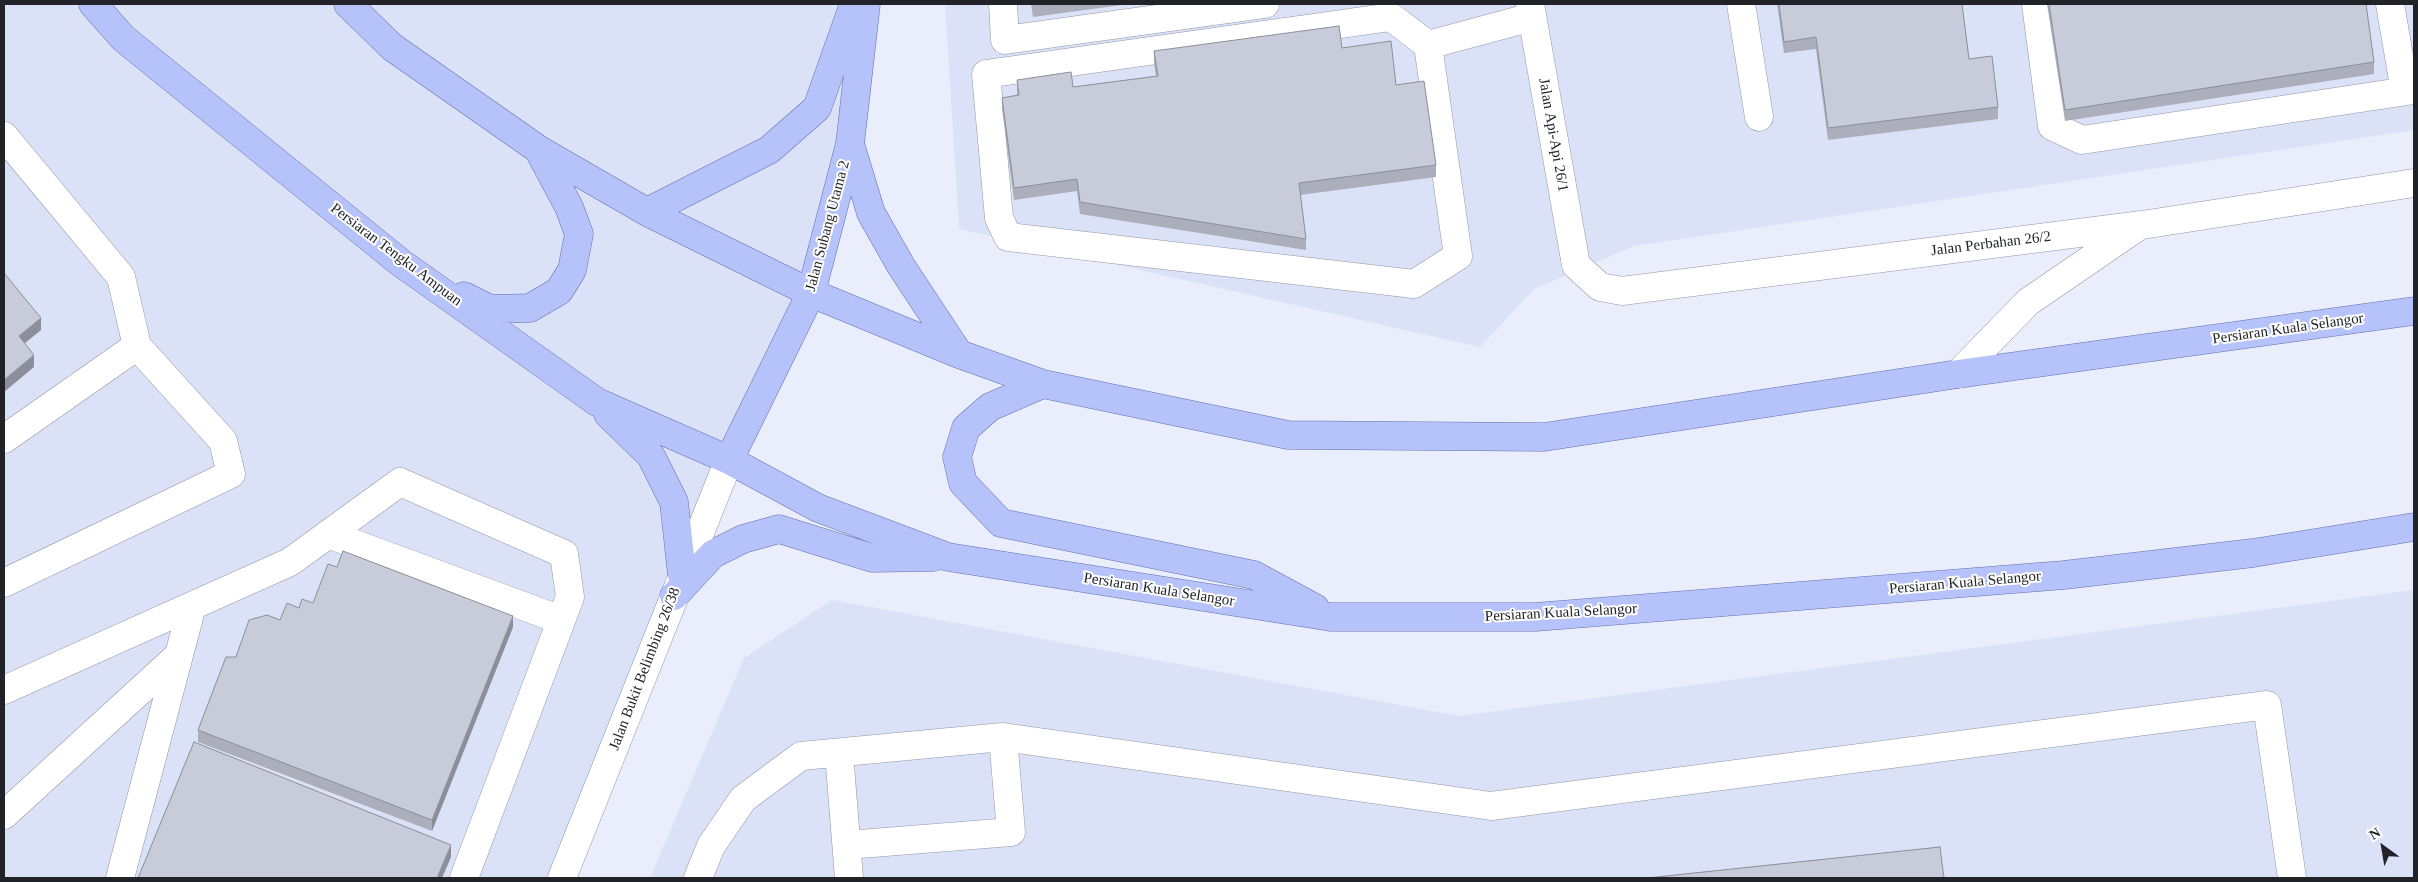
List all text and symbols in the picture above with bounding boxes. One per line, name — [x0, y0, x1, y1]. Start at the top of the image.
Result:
street label: Jalan Api-Api 26/1 — [1534, 77, 1572, 193]
street label: Jalan Subang Utama 2 — [802, 159, 854, 293]
street label: Persiaran Tengku Ampuan — [327, 200, 465, 310]
street label: Jalan Perbahan 26/2 — [1930, 228, 2052, 260]
street label: Persiaran Kuala Selangor — [2211, 309, 2365, 349]
street label: Persiaran Kuala Selangor — [1888, 567, 2042, 599]
street label: Persiaran Kuala Selangor — [1082, 569, 1236, 611]
street label: Jalan Bukit Belimbing 26/38 — [606, 585, 684, 753]
street label: Persiaran Kuala Selangor — [1484, 600, 1638, 626]
north arrow — [2358, 822, 2408, 872]
text: N — [2367, 825, 2383, 843]

